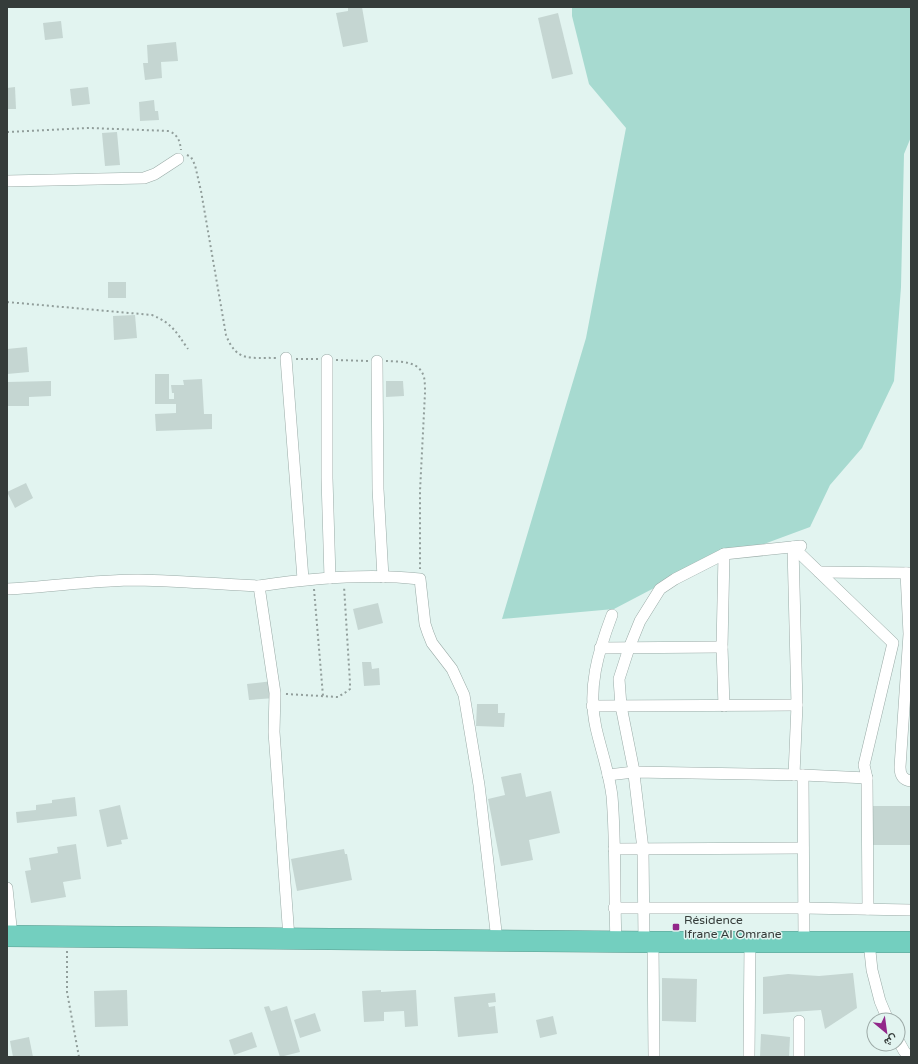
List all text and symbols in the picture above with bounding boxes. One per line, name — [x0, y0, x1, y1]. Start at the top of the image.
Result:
place label: Résidence Ifrane Al Omrane — [684, 913, 782, 941]
marker: Résidence Ifrane Al Omrane — [671, 922, 681, 932]
north arrow — [866, 1012, 906, 1052]
text: ش — [882, 1031, 900, 1049]

